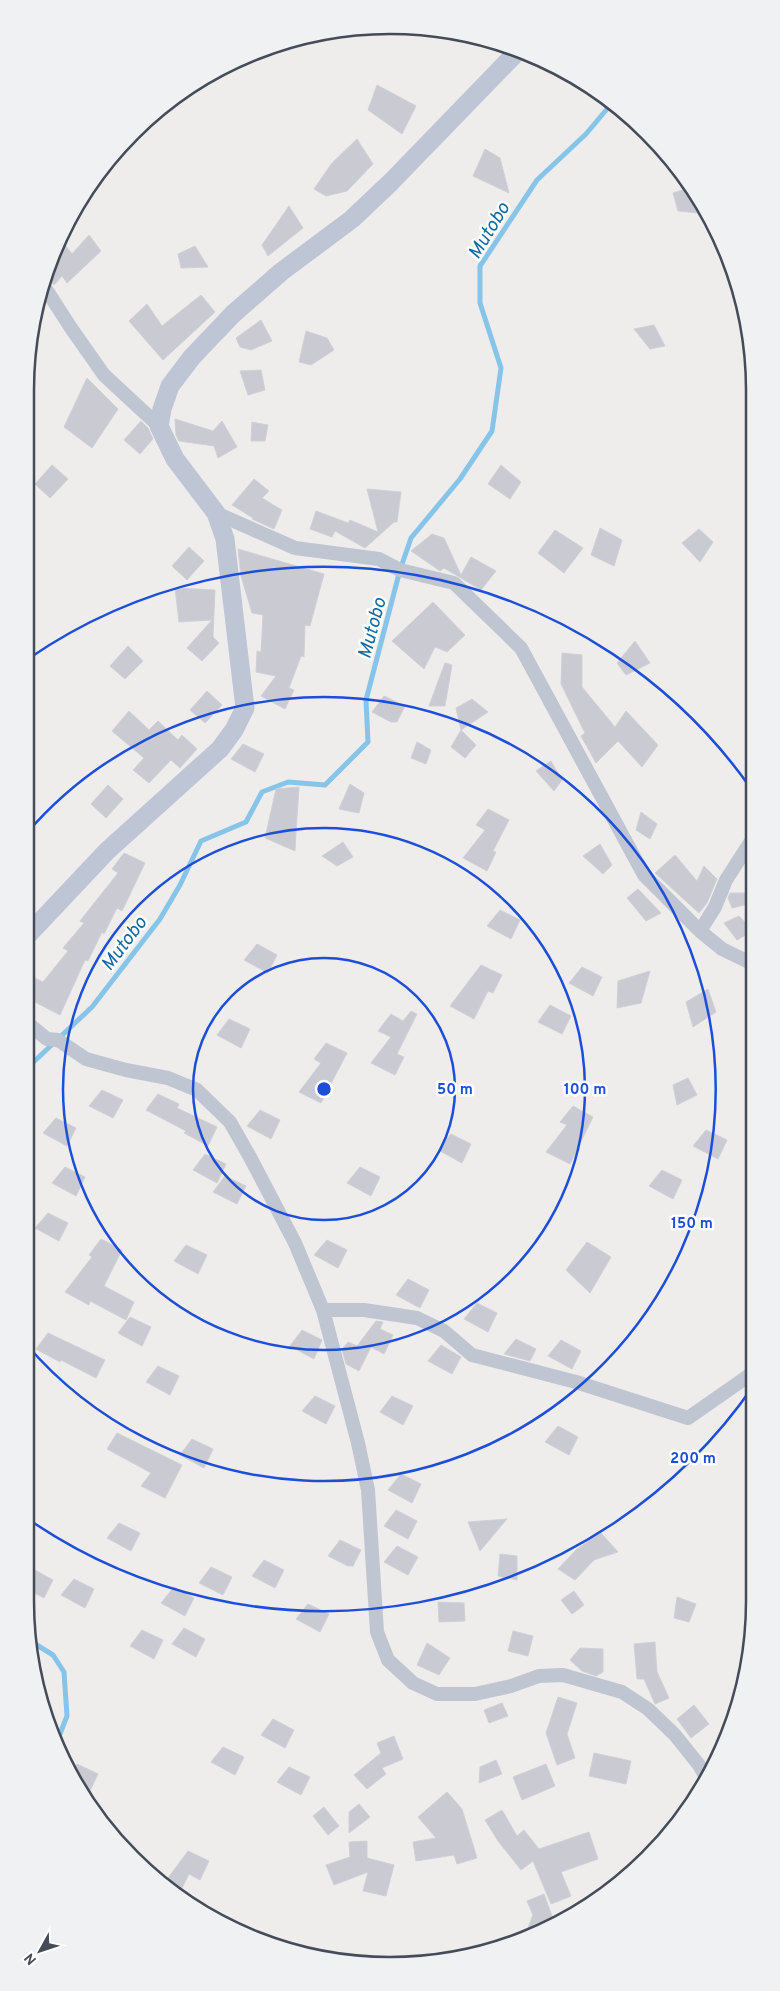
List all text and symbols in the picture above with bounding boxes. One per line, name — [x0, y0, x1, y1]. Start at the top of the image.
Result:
water label: Mutobo — [463, 197, 516, 264]
water label: Mutobo — [353, 595, 393, 662]
water label: Mutobo — [96, 911, 153, 976]
centre of rings — [315, 1080, 333, 1098]
text: 50 m — [437, 1081, 473, 1100]
text: 100 m — [564, 1081, 606, 1100]
text: 150 m — [671, 1215, 713, 1234]
text: 200 m — [670, 1450, 716, 1469]
north arrow — [15, 1926, 65, 1976]
text: N — [21, 1949, 41, 1968]

